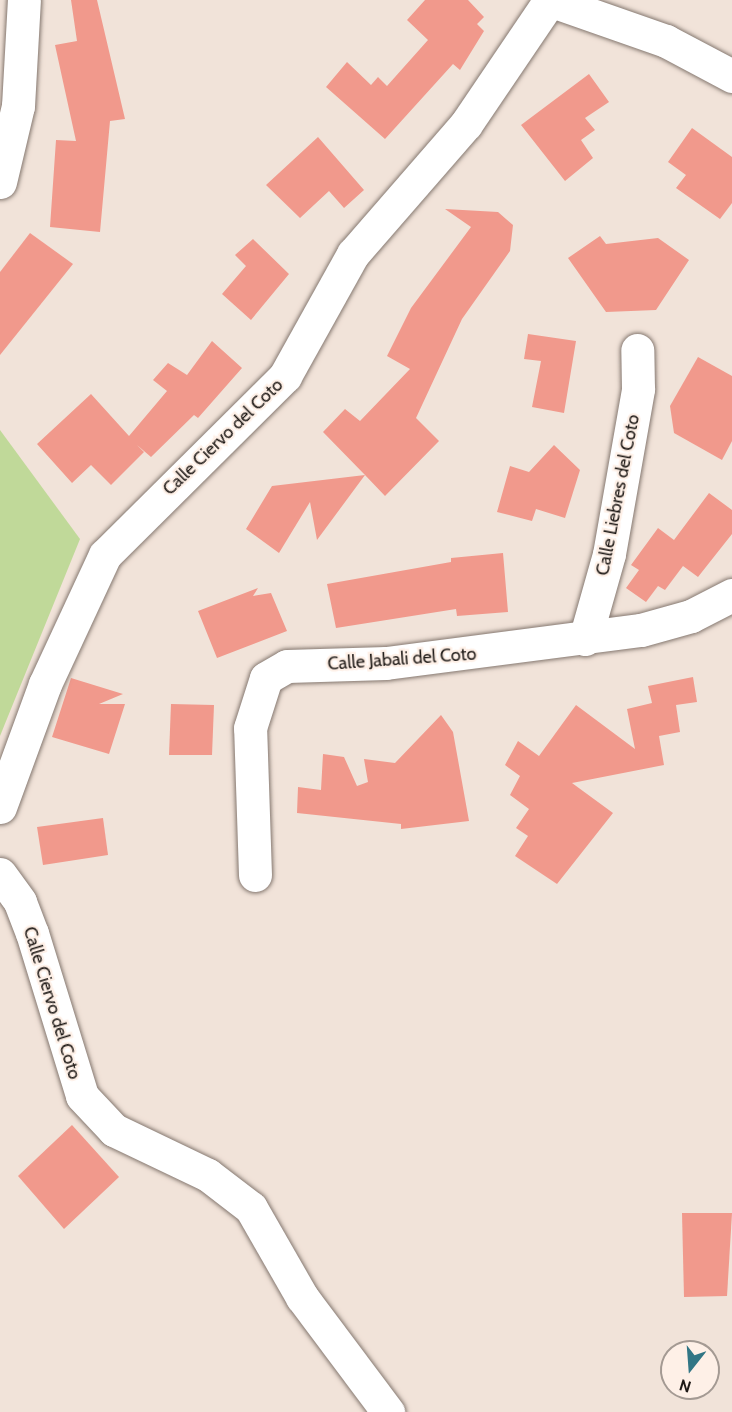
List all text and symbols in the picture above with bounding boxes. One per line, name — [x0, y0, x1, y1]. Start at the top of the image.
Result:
street label: Calle Ciervo del Coto — [159, 374, 287, 500]
street label: Calle Liebres del Coto — [592, 413, 644, 577]
street label: Calle Jabali del Coto — [327, 643, 477, 675]
street label: Calle Ciervo del Coto — [19, 924, 85, 1082]
north arrow — [660, 1340, 720, 1400]
text: N — [677, 1375, 693, 1397]

